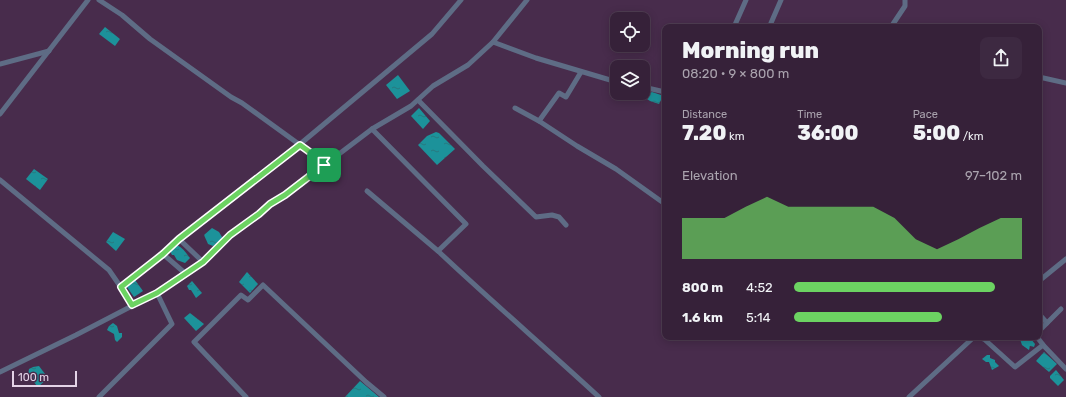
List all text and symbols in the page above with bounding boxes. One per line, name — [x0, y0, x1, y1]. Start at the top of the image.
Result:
map controls — [610, 12, 650, 100]
button: locate — [610, 12, 650, 52]
text: Morning run — [682, 37, 819, 64]
button: share — [980, 37, 1022, 79]
button: layers — [610, 60, 650, 100]
text: 08:20 · 9 × 800 m — [682, 66, 789, 81]
text: Distance — [682, 108, 727, 121]
text: Time — [797, 108, 822, 121]
text: Pace — [913, 108, 938, 121]
text: 7.20 — [682, 121, 726, 145]
text: 36:00 — [797, 121, 859, 145]
text: 5:00 — [913, 121, 960, 145]
text: km — [726, 130, 745, 143]
text: /km — [960, 130, 984, 143]
pin — [307, 148, 341, 182]
icon: arrive — [313, 154, 335, 176]
text: Elevation — [682, 168, 738, 183]
text: 97–102 m — [965, 168, 1022, 183]
text: 800 m — [682, 280, 723, 295]
text: 4:52 — [746, 280, 773, 295]
text: 1.6 km — [682, 310, 723, 325]
text: 5:14 — [746, 310, 771, 325]
scale bar — [12, 369, 77, 388]
text: 100 m — [18, 371, 49, 384]

